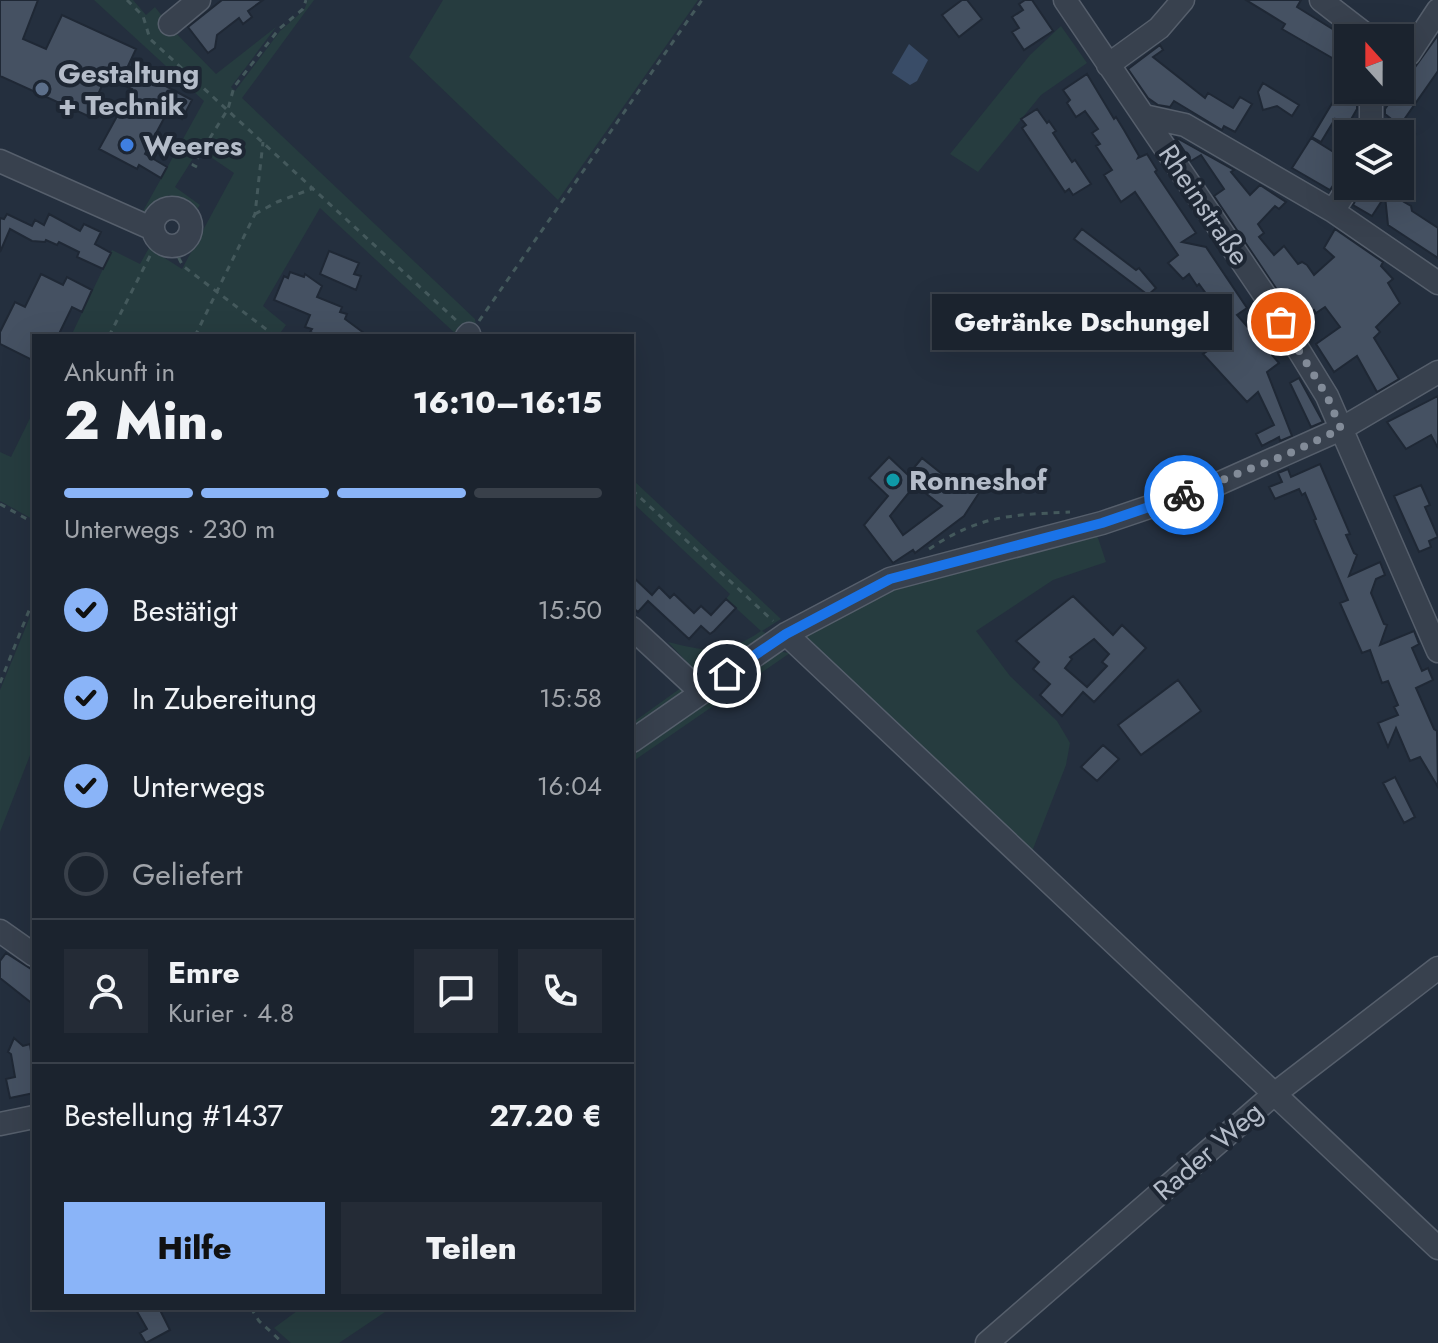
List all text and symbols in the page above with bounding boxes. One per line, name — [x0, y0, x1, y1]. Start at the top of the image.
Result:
north arrow — [1334, 24, 1414, 104]
map controls — [1334, 24, 1414, 200]
place label: Gestaltung + Technik — [58, 53, 199, 126]
marker: Gestaltung + Technik — [33, 80, 51, 98]
button: layers — [1334, 120, 1414, 200]
place label: Weeres — [143, 125, 243, 166]
marker: Weeres — [118, 136, 136, 154]
street label: Rheinstraße — [1148, 136, 1260, 274]
pin — [1247, 288, 1315, 356]
callout: Getränke Dschungel — [933, 294, 1233, 350]
icon: bag — [1259, 300, 1303, 344]
text: Getränke Dschungel — [954, 303, 1210, 341]
text: Ankunft in — [64, 353, 175, 391]
text: 16:10–16:15 — [413, 381, 602, 424]
text: 2 Min. — [64, 383, 225, 459]
courier — [1144, 455, 1224, 535]
place label: Ronneshof — [909, 460, 1048, 501]
marker: Ronneshof — [884, 471, 902, 489]
icon: bike — [1162, 473, 1206, 517]
text: Unterwegs · 230 m — [64, 510, 275, 548]
icon: check — [64, 588, 108, 632]
text: Bestätigt — [132, 589, 237, 632]
text: 15:50 — [538, 591, 602, 629]
pin — [693, 640, 761, 708]
icon: home — [705, 652, 749, 696]
icon: check — [64, 676, 108, 720]
text: In Zubereitung — [132, 677, 317, 720]
text: 15:58 — [539, 679, 602, 717]
icon: check — [64, 764, 108, 808]
text: Unterwegs — [132, 765, 265, 808]
text: 16:04 — [537, 767, 602, 805]
text: Geliefert — [132, 853, 242, 896]
button: person — [64, 949, 148, 1033]
button: chat — [414, 949, 498, 1033]
button: phone — [518, 949, 602, 1033]
text: Emre — [168, 951, 240, 994]
text: Kurier · 4.8 — [168, 994, 294, 1032]
street label: Rader Weg — [1144, 1092, 1272, 1210]
text: Bestellung #1437 — [64, 1094, 283, 1137]
text: 27.20 € — [489, 1094, 602, 1137]
button: Hilfe — [64, 1202, 325, 1294]
button: Teilen — [341, 1202, 602, 1294]

